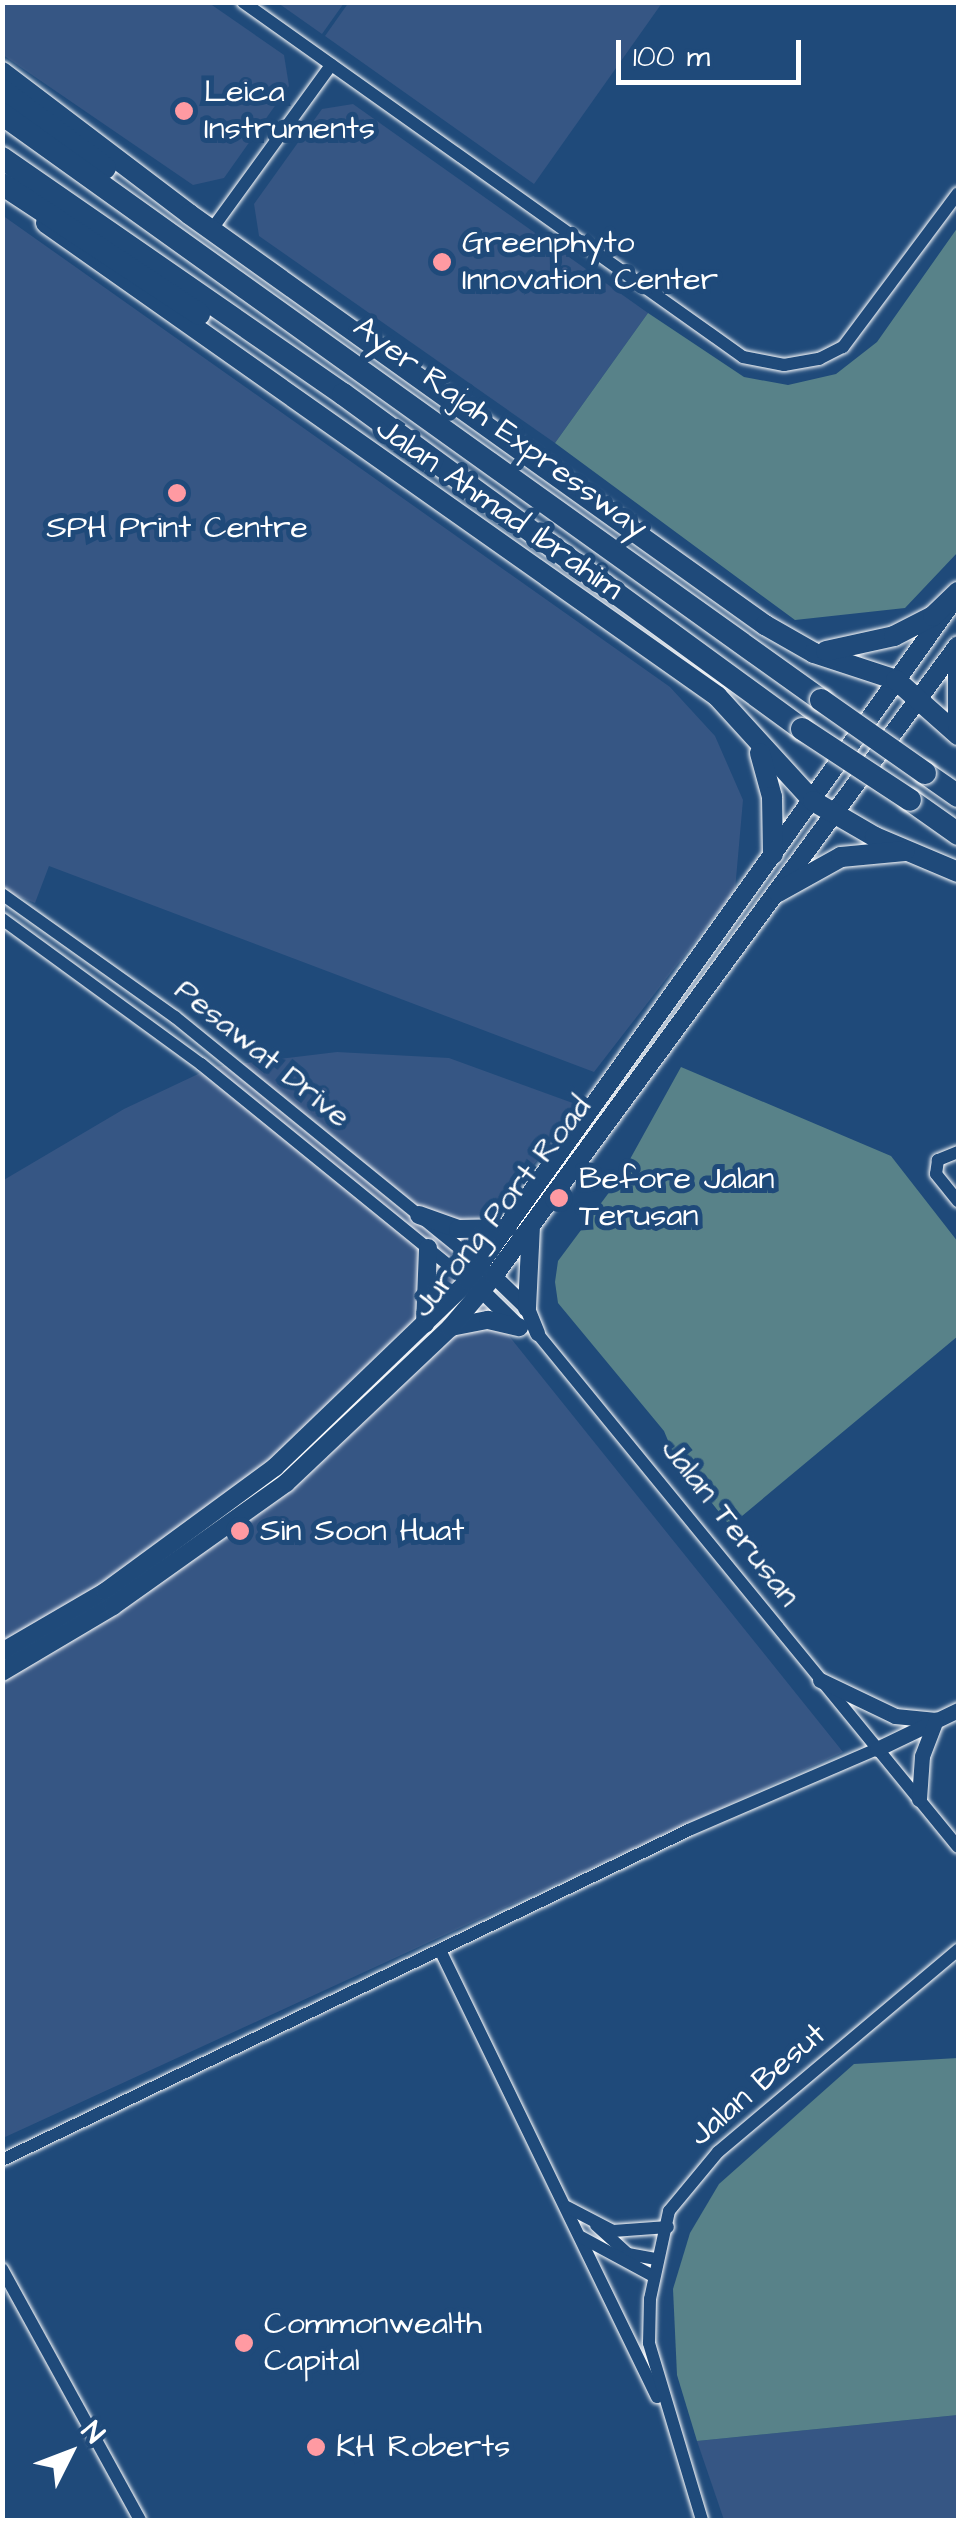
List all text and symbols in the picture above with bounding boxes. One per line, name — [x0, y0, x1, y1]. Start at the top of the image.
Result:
scale bar — [621, 20, 806, 82]
text: 100 m — [633, 36, 710, 78]
place label: Leica Instruments — [204, 74, 375, 149]
marker: Leica Instruments — [173, 100, 195, 122]
place label: Greenphyto Innovation Center — [462, 225, 718, 300]
marker: Greenphyto Innovation Center — [431, 251, 453, 273]
street label: Ayer Rajah Expressway — [345, 308, 655, 548]
street label: Jalan Ahmad Ibrahim — [368, 409, 630, 609]
marker: SPH Print Centre — [166, 482, 188, 504]
place label: SPH Print Centre — [46, 509, 308, 547]
street label: Pesawat Drive — [166, 971, 358, 1137]
street label: Jurong Port Road — [404, 1089, 600, 1325]
place label: Before Jalan Terusan — [579, 1161, 774, 1236]
marker: Before Jalan Terusan — [548, 1187, 570, 1209]
street label: Jalan Terusan — [652, 1431, 808, 1615]
place label: Sin Soon Huat — [260, 1512, 464, 1550]
marker: Sin Soon Huat — [229, 1520, 251, 1542]
street label: Jalan Besut — [682, 2015, 834, 2155]
place label: Commonwealth Capital — [264, 2306, 482, 2381]
marker: Commonwealth Capital — [233, 2332, 255, 2354]
north arrow — [20, 2403, 120, 2503]
text: N — [72, 2413, 113, 2452]
place label: KH Roberts — [336, 2428, 510, 2466]
marker: KH Roberts — [305, 2436, 327, 2458]

